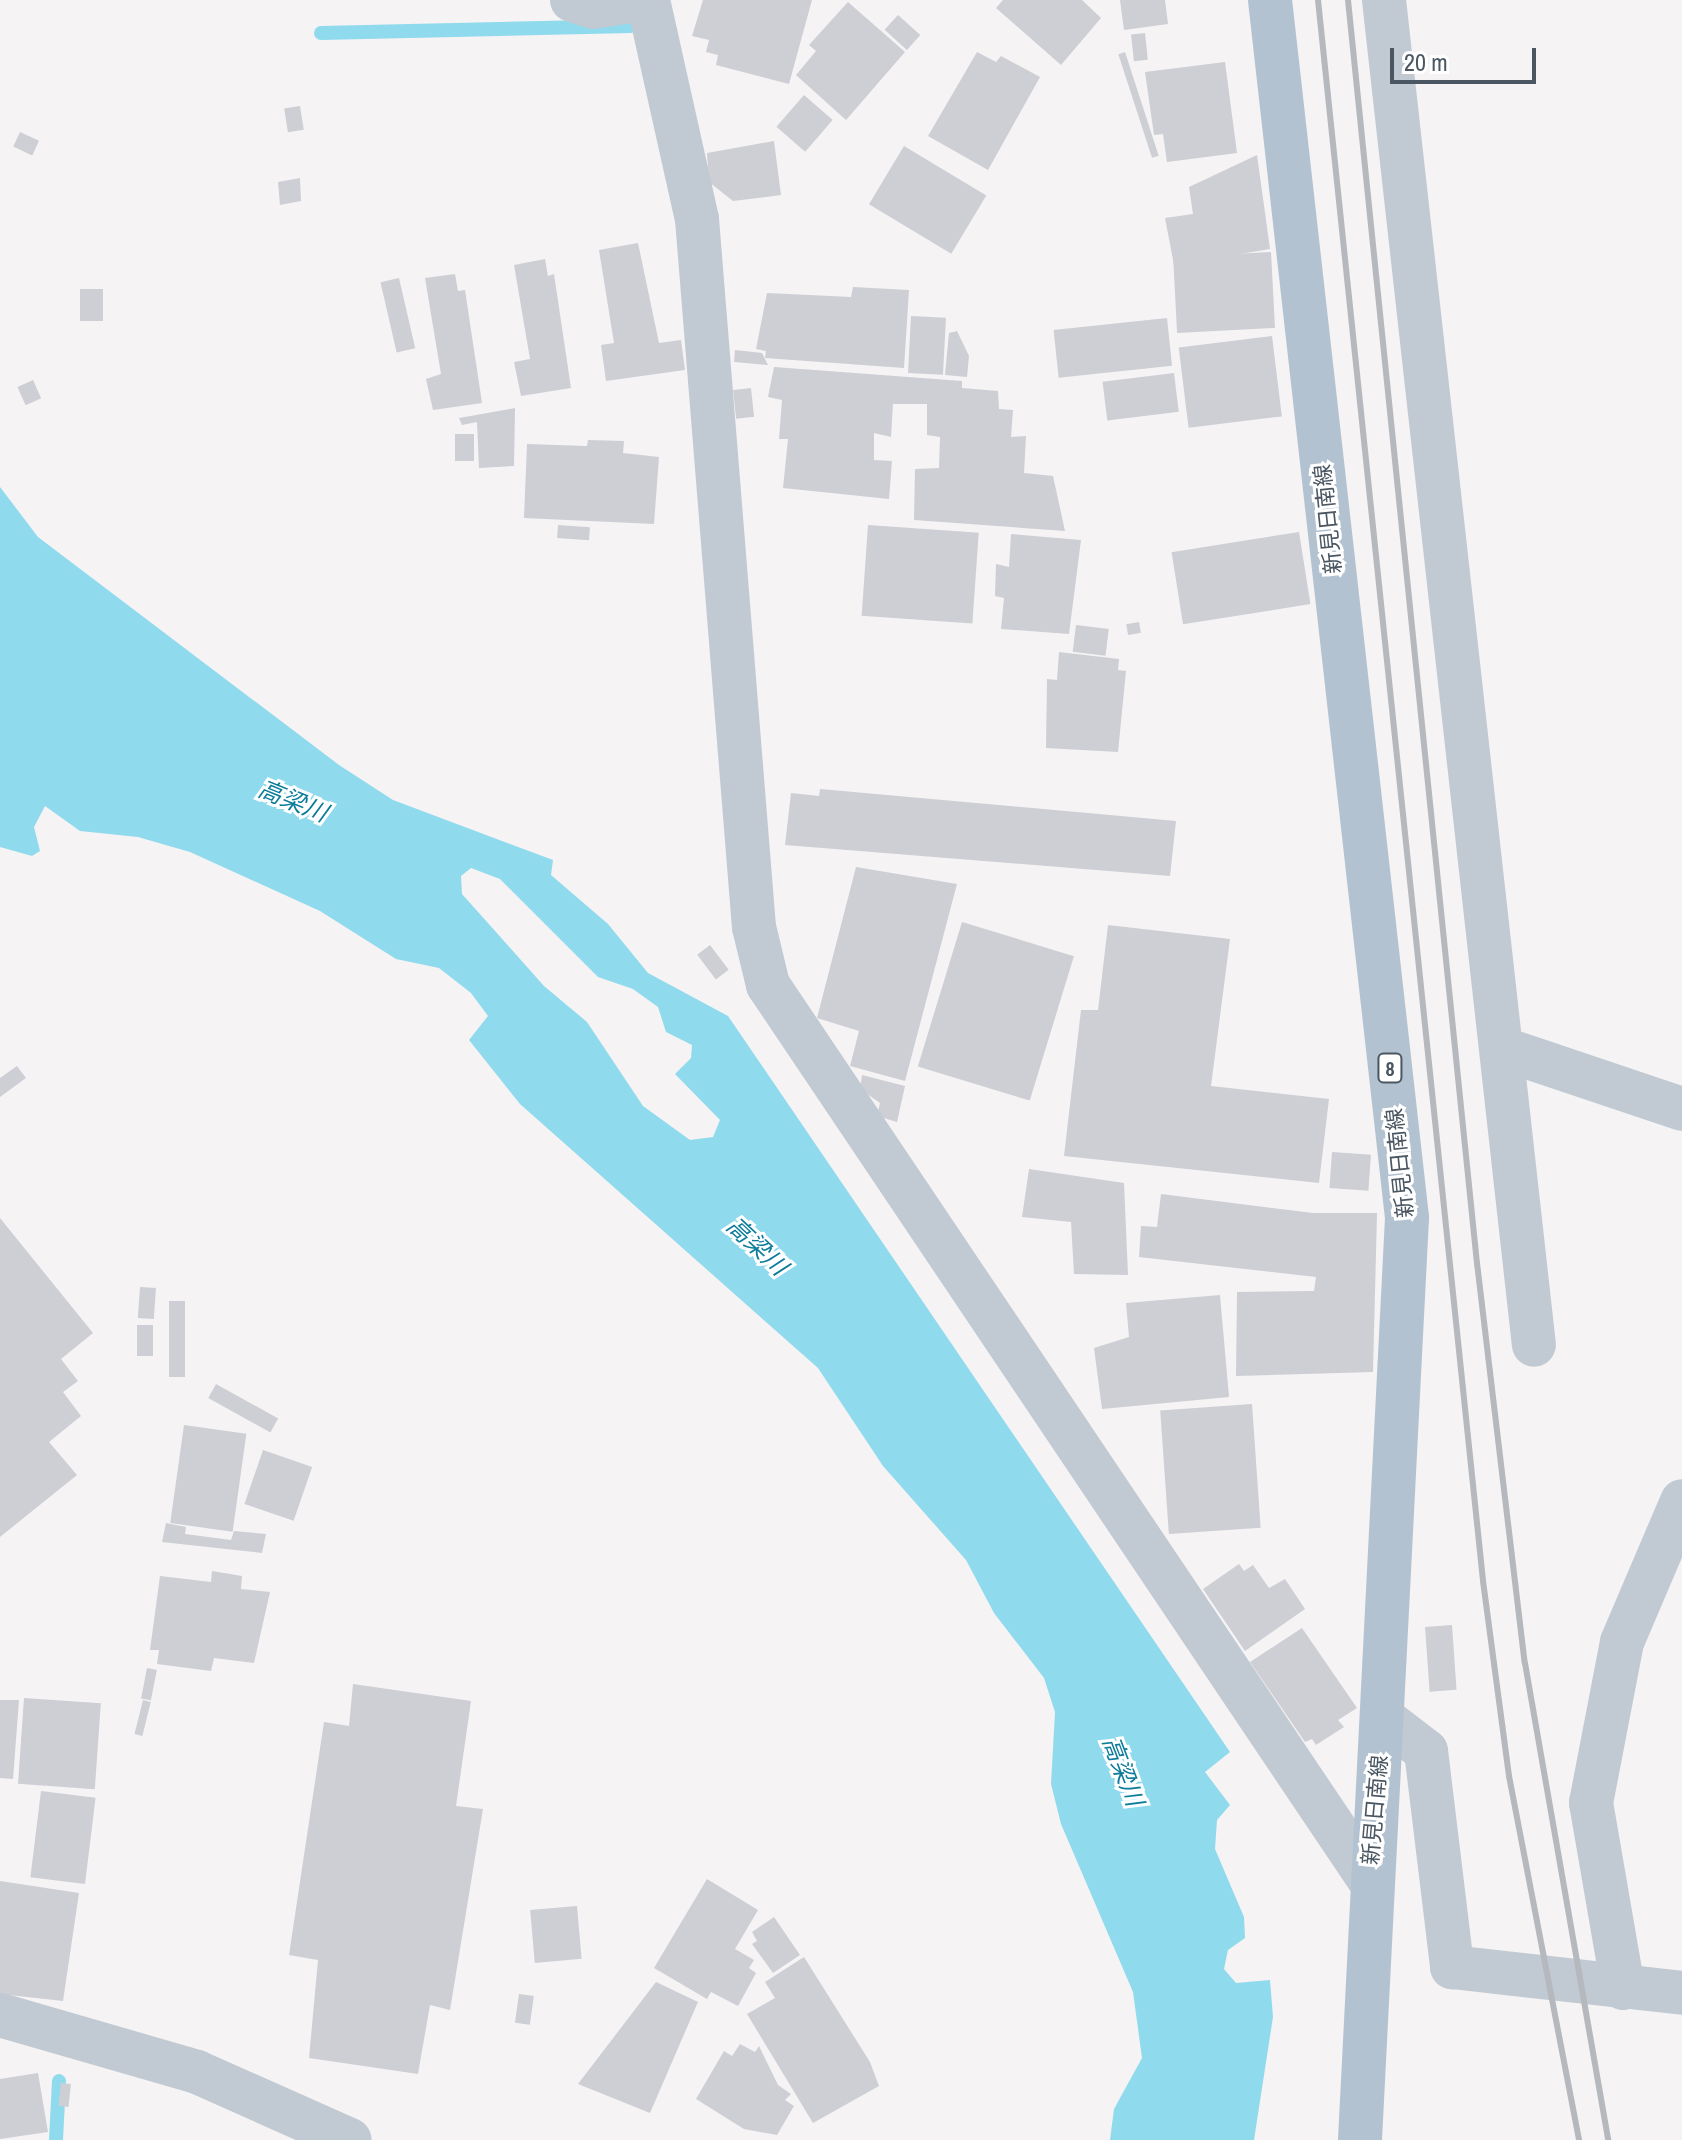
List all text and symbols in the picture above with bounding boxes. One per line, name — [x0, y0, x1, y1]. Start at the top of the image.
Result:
scale bar — [1394, 32, 1540, 82]
text: 20 m — [1404, 46, 1448, 78]
street label: 新見日南線 — [1309, 463, 1347, 575]
water label: 高梁川 — [254, 774, 332, 828]
road number: 8 — [1376, 1052, 1404, 1084]
street label: 新見日南線 — [1381, 1107, 1419, 1219]
water label: 高梁川 — [721, 1211, 793, 1281]
water label: 高梁川 — [1097, 1732, 1149, 1810]
street label: 新見日南線 — [1357, 1754, 1393, 1866]

